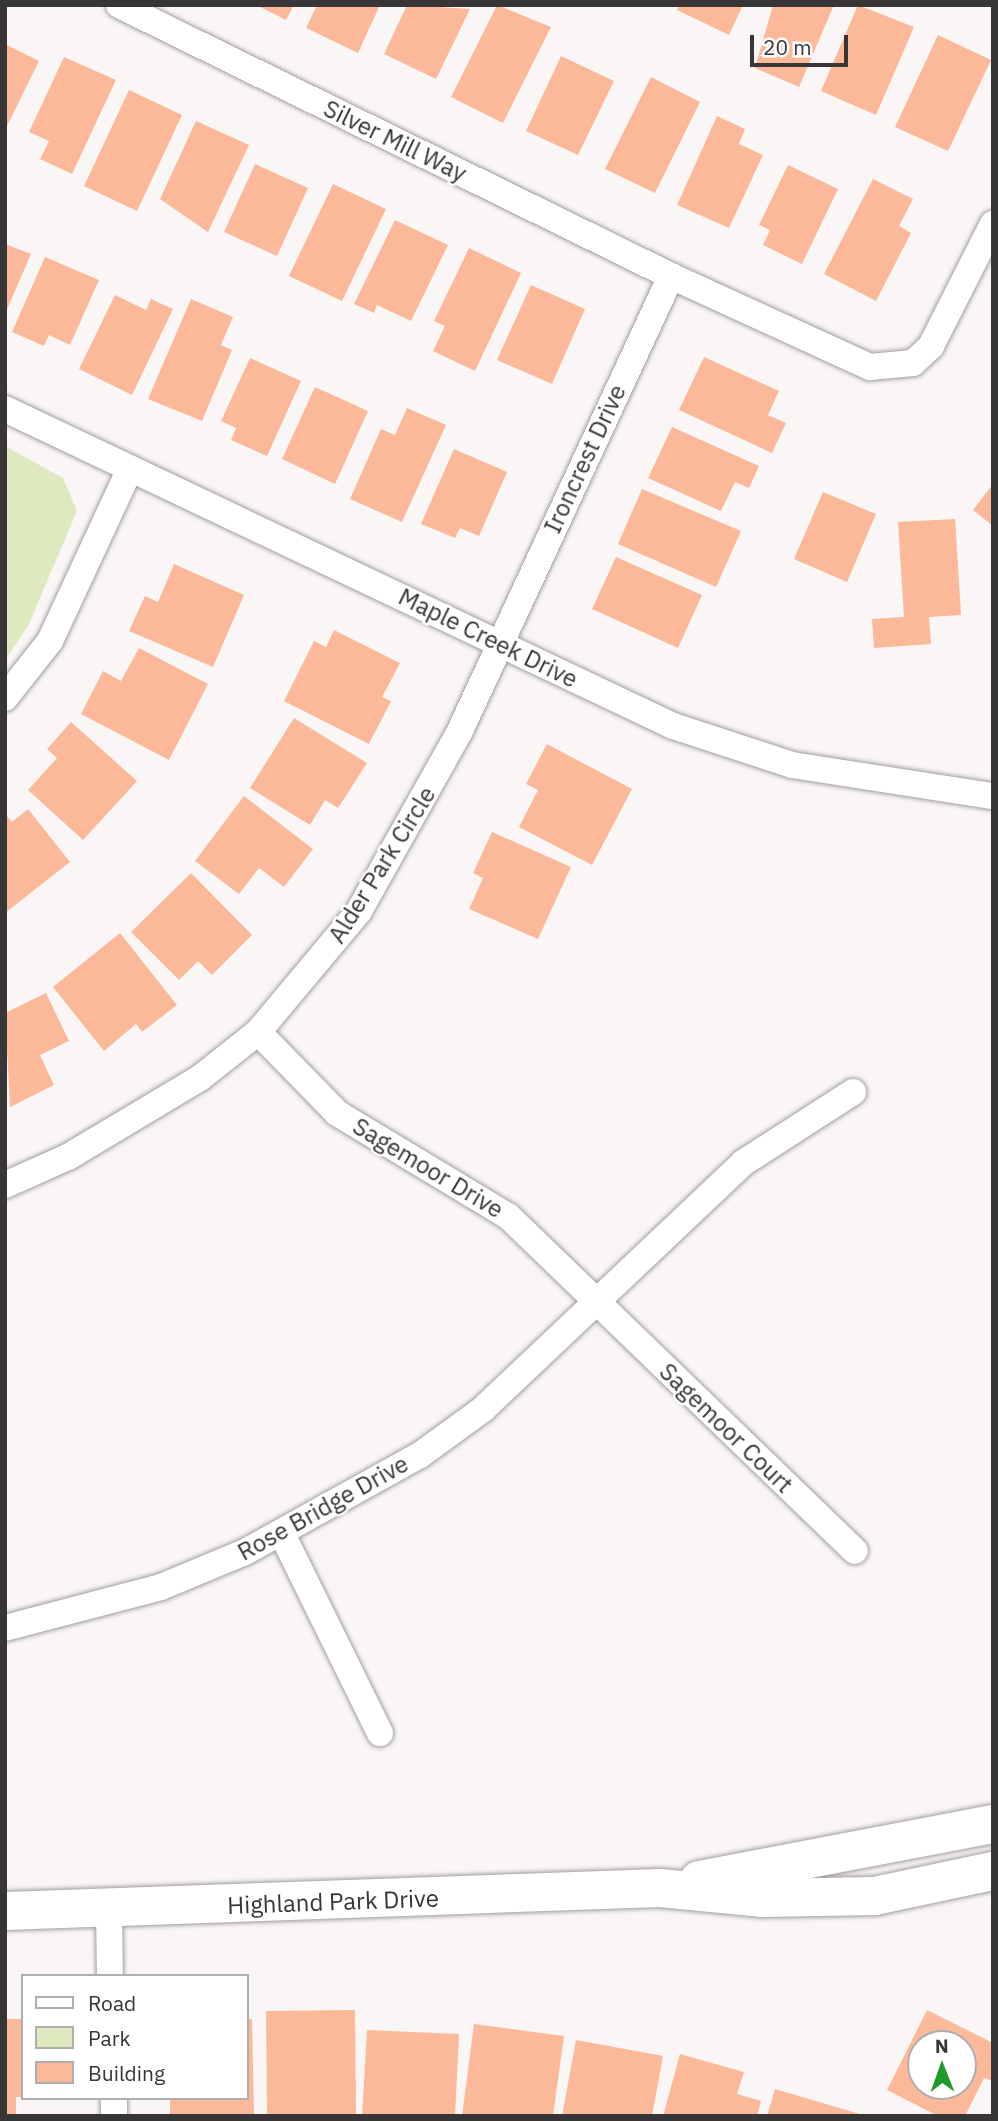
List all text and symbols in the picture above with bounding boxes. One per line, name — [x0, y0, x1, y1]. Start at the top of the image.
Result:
scale bar — [753, 21, 851, 65]
text: 20 m — [763, 33, 812, 61]
street label: Silver Mill Way — [319, 94, 471, 188]
street label: Ironcrest Drive — [538, 380, 632, 538]
street label: Maple Creek Drive — [394, 582, 582, 694]
street label: Alder Park Circle — [322, 781, 442, 949]
street label: Sagemoor Drive — [348, 1112, 508, 1224]
street label: Sagemoor Court — [653, 1357, 799, 1499]
street label: Rose Bridge Drive — [233, 1449, 413, 1567]
street label: Highland Park Drive — [227, 1884, 439, 1920]
legend — [21, 1974, 248, 2100]
text: Road — [88, 1989, 136, 2017]
text: Park — [88, 2024, 131, 2052]
north arrow — [907, 2030, 977, 2100]
text: N — [935, 2034, 949, 2058]
text: Building — [88, 2059, 165, 2087]

